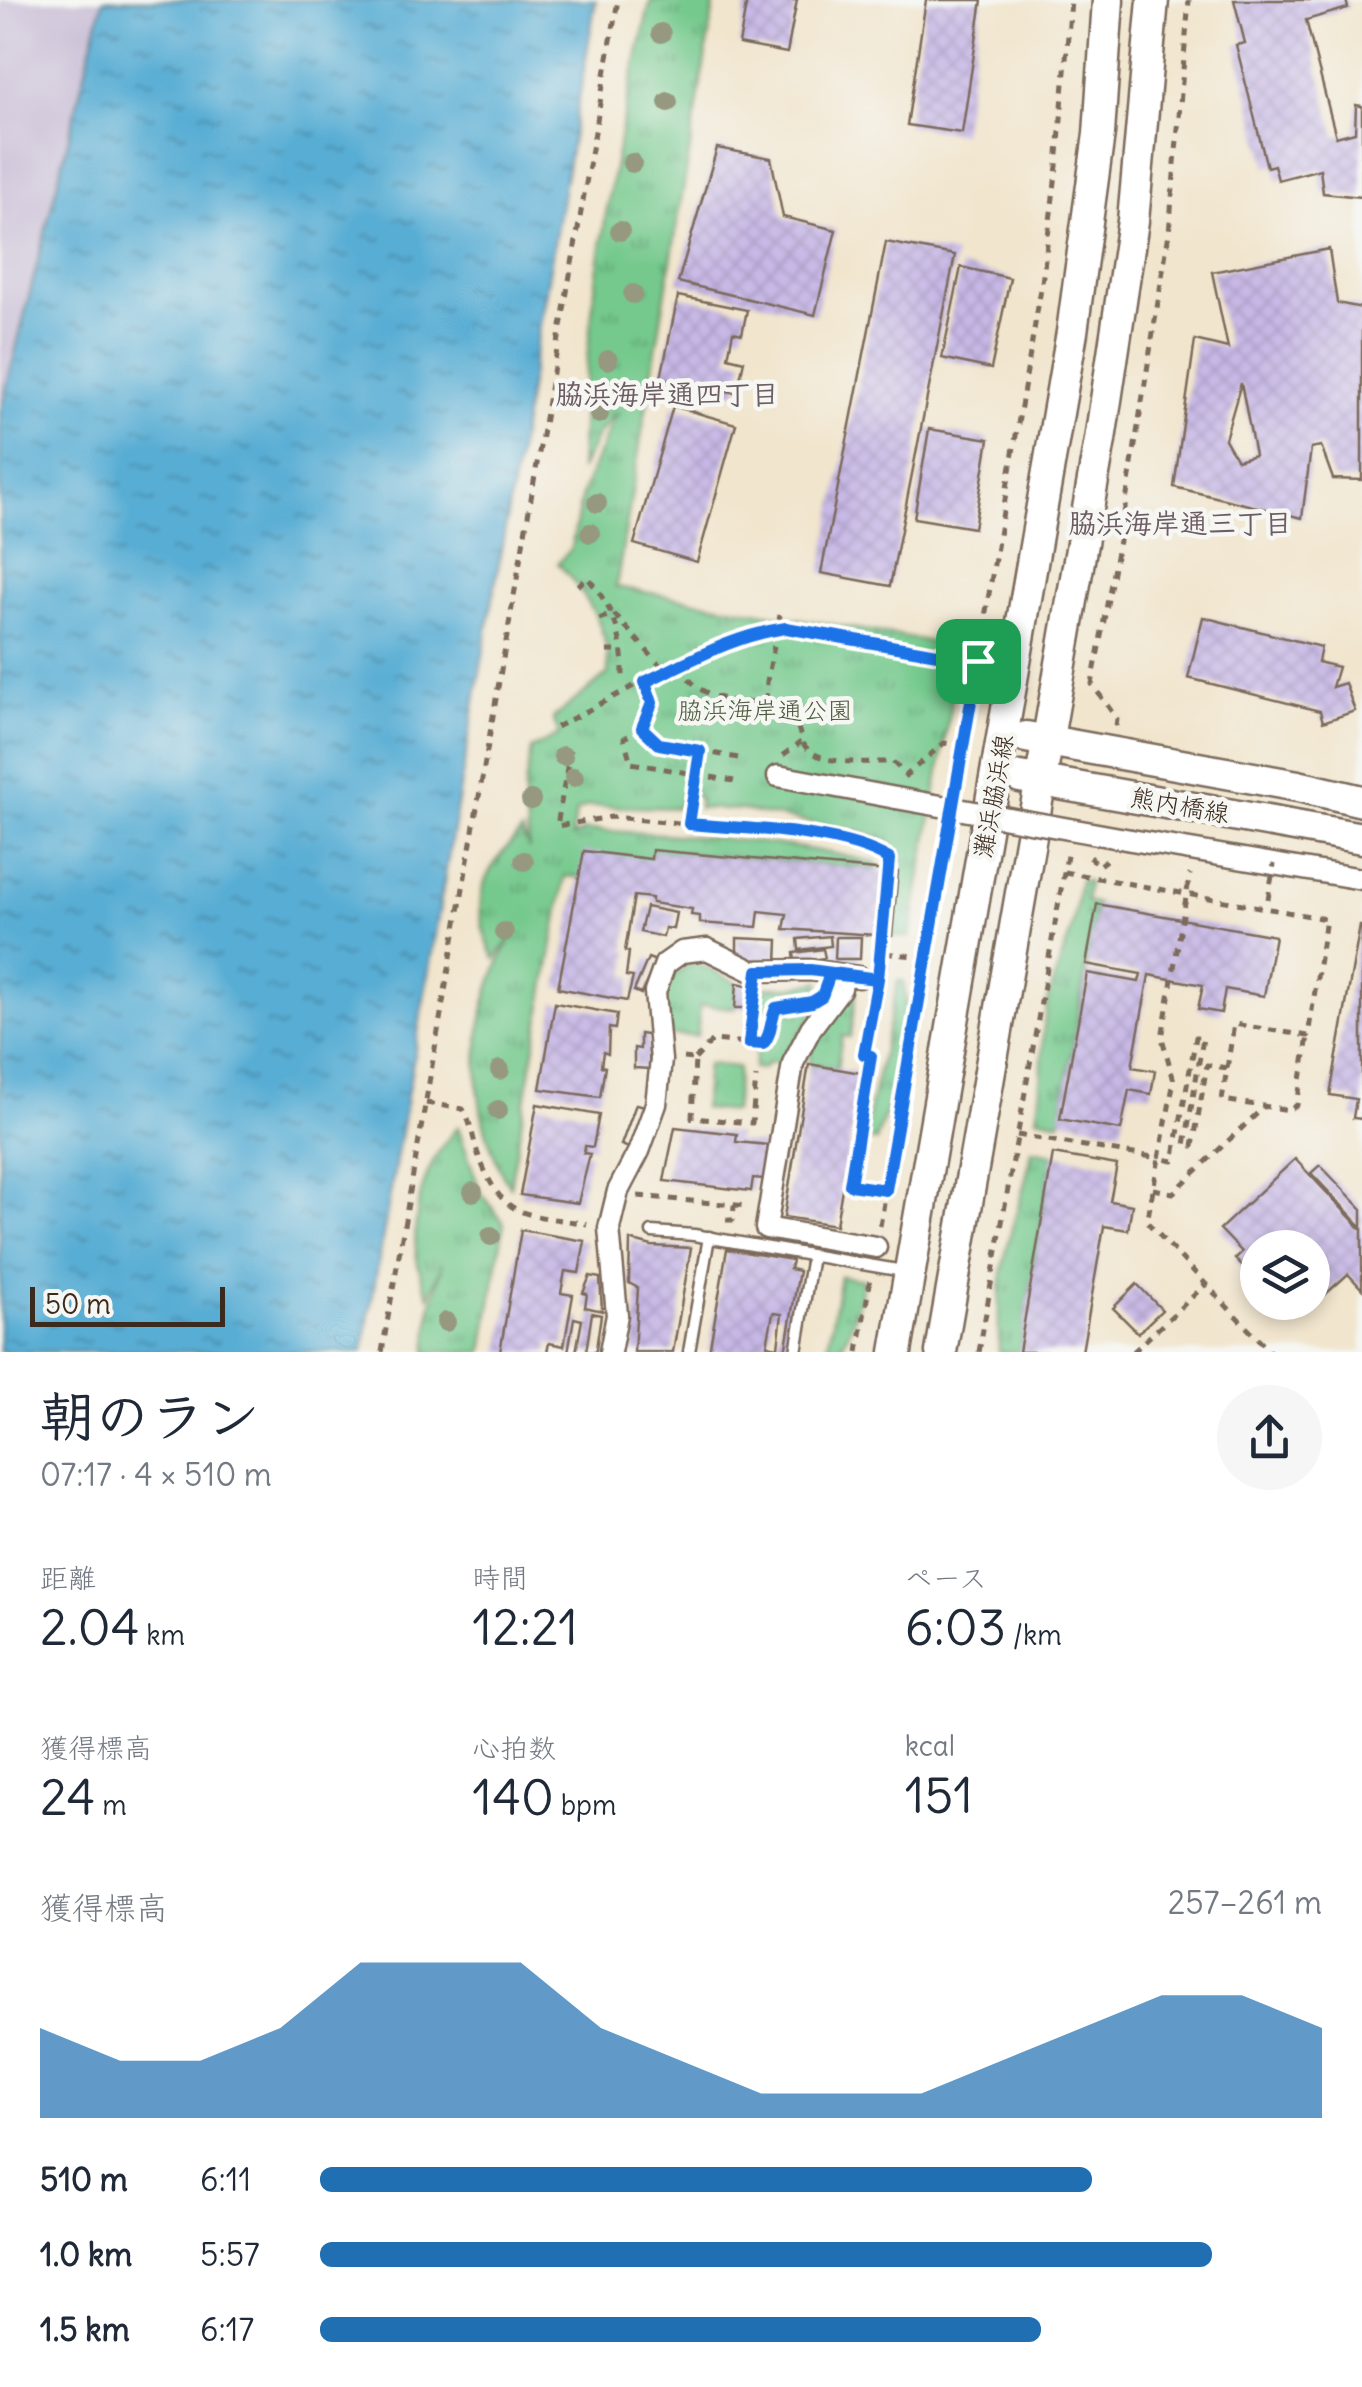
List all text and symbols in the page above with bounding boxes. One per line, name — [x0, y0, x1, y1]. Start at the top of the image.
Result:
district label: 脇浜海岸通四丁目 — [555, 376, 779, 412]
district label: 脇浜海岸通三丁目 — [1068, 505, 1292, 541]
pin — [936, 619, 1021, 704]
icon: arrive — [951, 634, 1006, 689]
park label: 脇浜海岸通公園 — [677, 694, 853, 726]
street label: 灘浜脇浜線 — [966, 732, 1020, 860]
street label: 熊内橋線 — [1128, 781, 1232, 829]
map controls — [1240, 1230, 1330, 1320]
button: layers — [1240, 1230, 1330, 1320]
scale bar — [30, 1282, 225, 1326]
text: 50 m — [45, 1286, 111, 1322]
text: 朝のラン — [40, 1382, 260, 1451]
button: share — [1217, 1385, 1322, 1490]
text: 07:17 · 4 × 510 m — [40, 1454, 272, 1495]
text: 距離 — [40, 1560, 96, 1596]
text: 時間 — [472, 1560, 528, 1596]
text: ペース — [905, 1560, 987, 1596]
text: 2.04 — [40, 1596, 140, 1659]
text: 12:21 — [472, 1596, 578, 1659]
text: 6:03 — [905, 1596, 1006, 1659]
text: km — [140, 1617, 185, 1653]
text: /km — [1006, 1617, 1062, 1653]
text: kcal — [905, 1728, 955, 1764]
text: 獲得標高 — [40, 1730, 152, 1766]
text: 心拍数 — [472, 1730, 556, 1766]
text: 151 — [905, 1764, 973, 1827]
text: 24 — [40, 1766, 96, 1829]
text: 140 — [472, 1766, 554, 1829]
text: m — [96, 1787, 127, 1823]
text: bpm — [554, 1787, 617, 1823]
text: 257–261 m — [1168, 1882, 1322, 1923]
text: 獲得標高 — [40, 1887, 168, 1928]
text: 510 m — [40, 2159, 128, 2200]
text: 6:11 — [200, 2159, 251, 2200]
text: 1.0 km — [40, 2234, 132, 2275]
text: 5:57 — [200, 2234, 260, 2275]
text: 1.5 km — [40, 2309, 130, 2350]
text: 6:17 — [200, 2309, 254, 2350]

